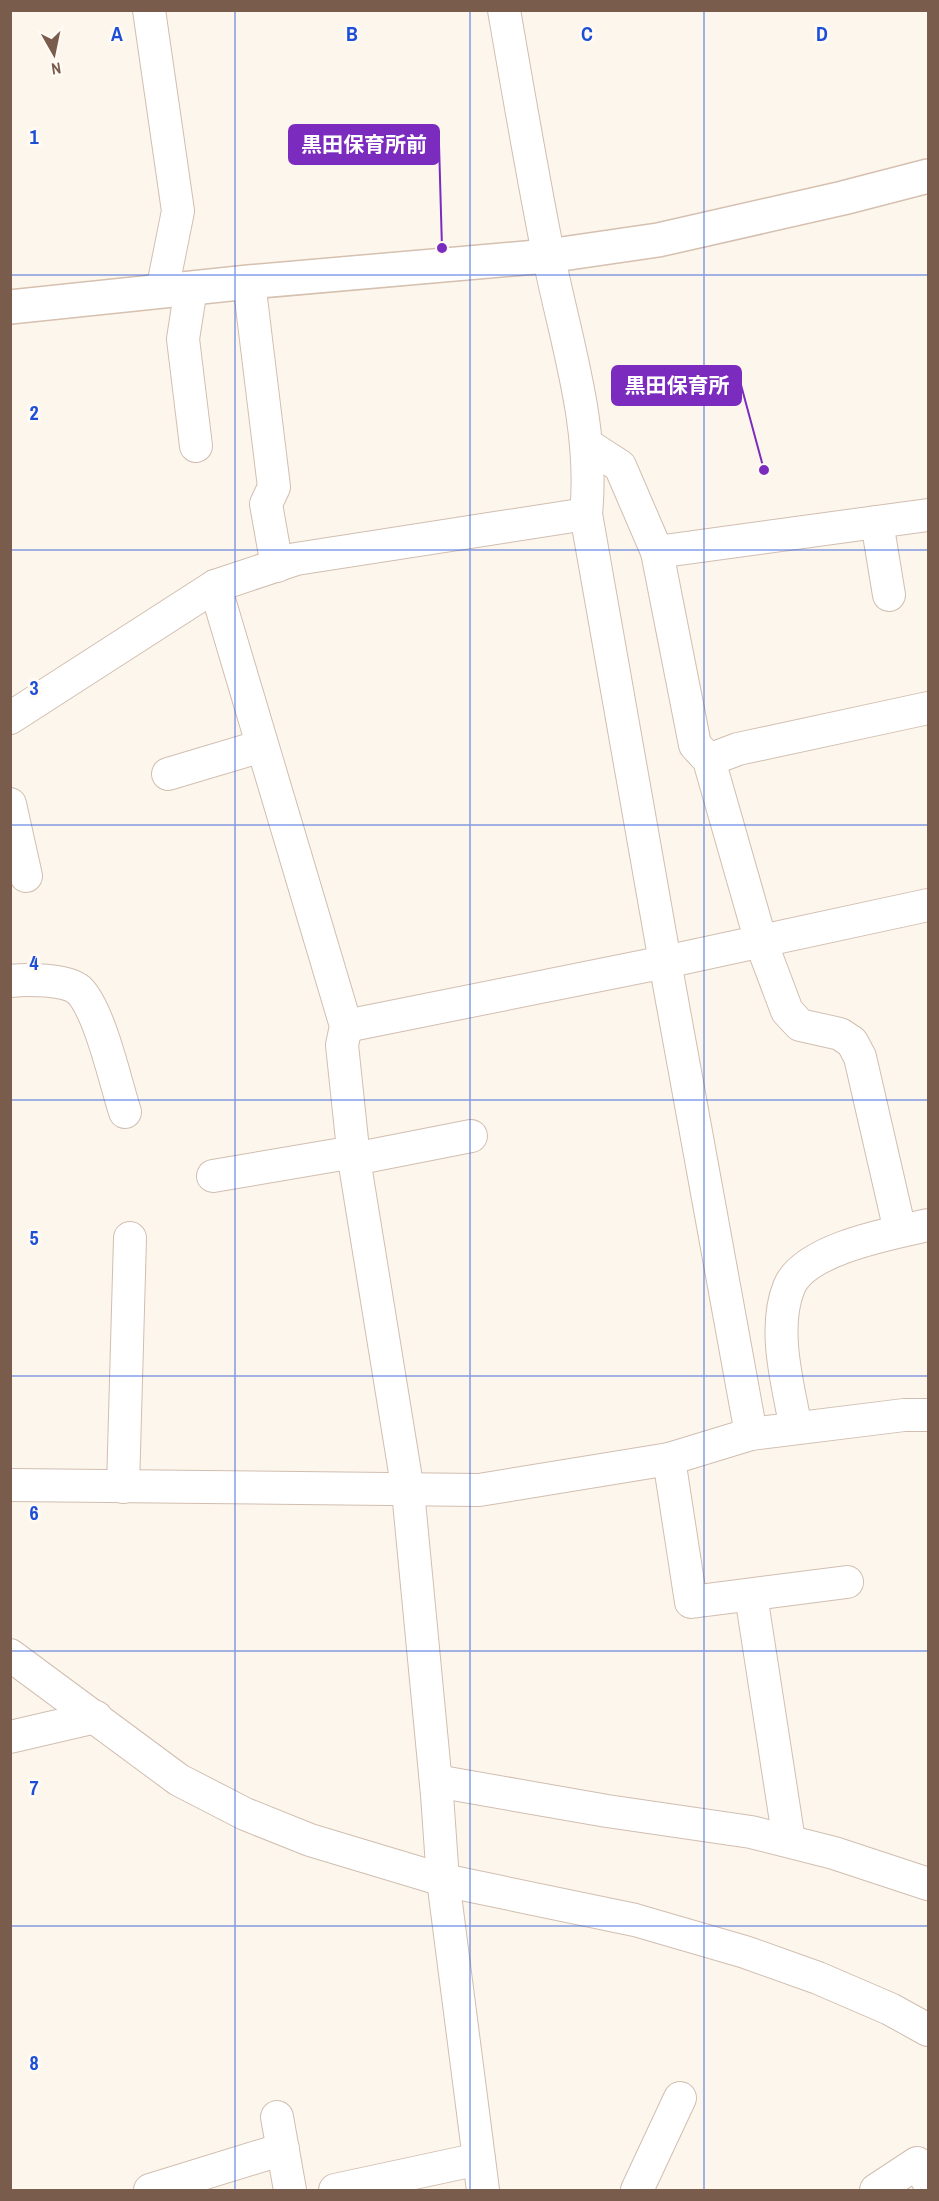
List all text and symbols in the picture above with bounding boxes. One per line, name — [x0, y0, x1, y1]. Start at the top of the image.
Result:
text: A — [111, 20, 123, 47]
text: B — [346, 20, 358, 47]
text: C — [581, 20, 593, 47]
text: D — [816, 20, 828, 47]
north arrow — [24, 24, 84, 84]
text: N — [50, 57, 63, 80]
text: 1 — [29, 123, 39, 150]
callout: 黒田保育所前 — [289, 125, 439, 164]
text: 黒田保育所前 — [301, 130, 427, 159]
callout: 黒田保育所 — [612, 366, 741, 405]
text: 黒田保育所 — [625, 371, 730, 400]
text: 2 — [29, 399, 39, 426]
text: 3 — [29, 674, 39, 701]
text: 4 — [29, 949, 39, 976]
text: 5 — [29, 1224, 39, 1251]
text: 6 — [29, 1499, 39, 1526]
text: 7 — [29, 1774, 39, 1801]
text: 8 — [29, 2049, 39, 2076]

